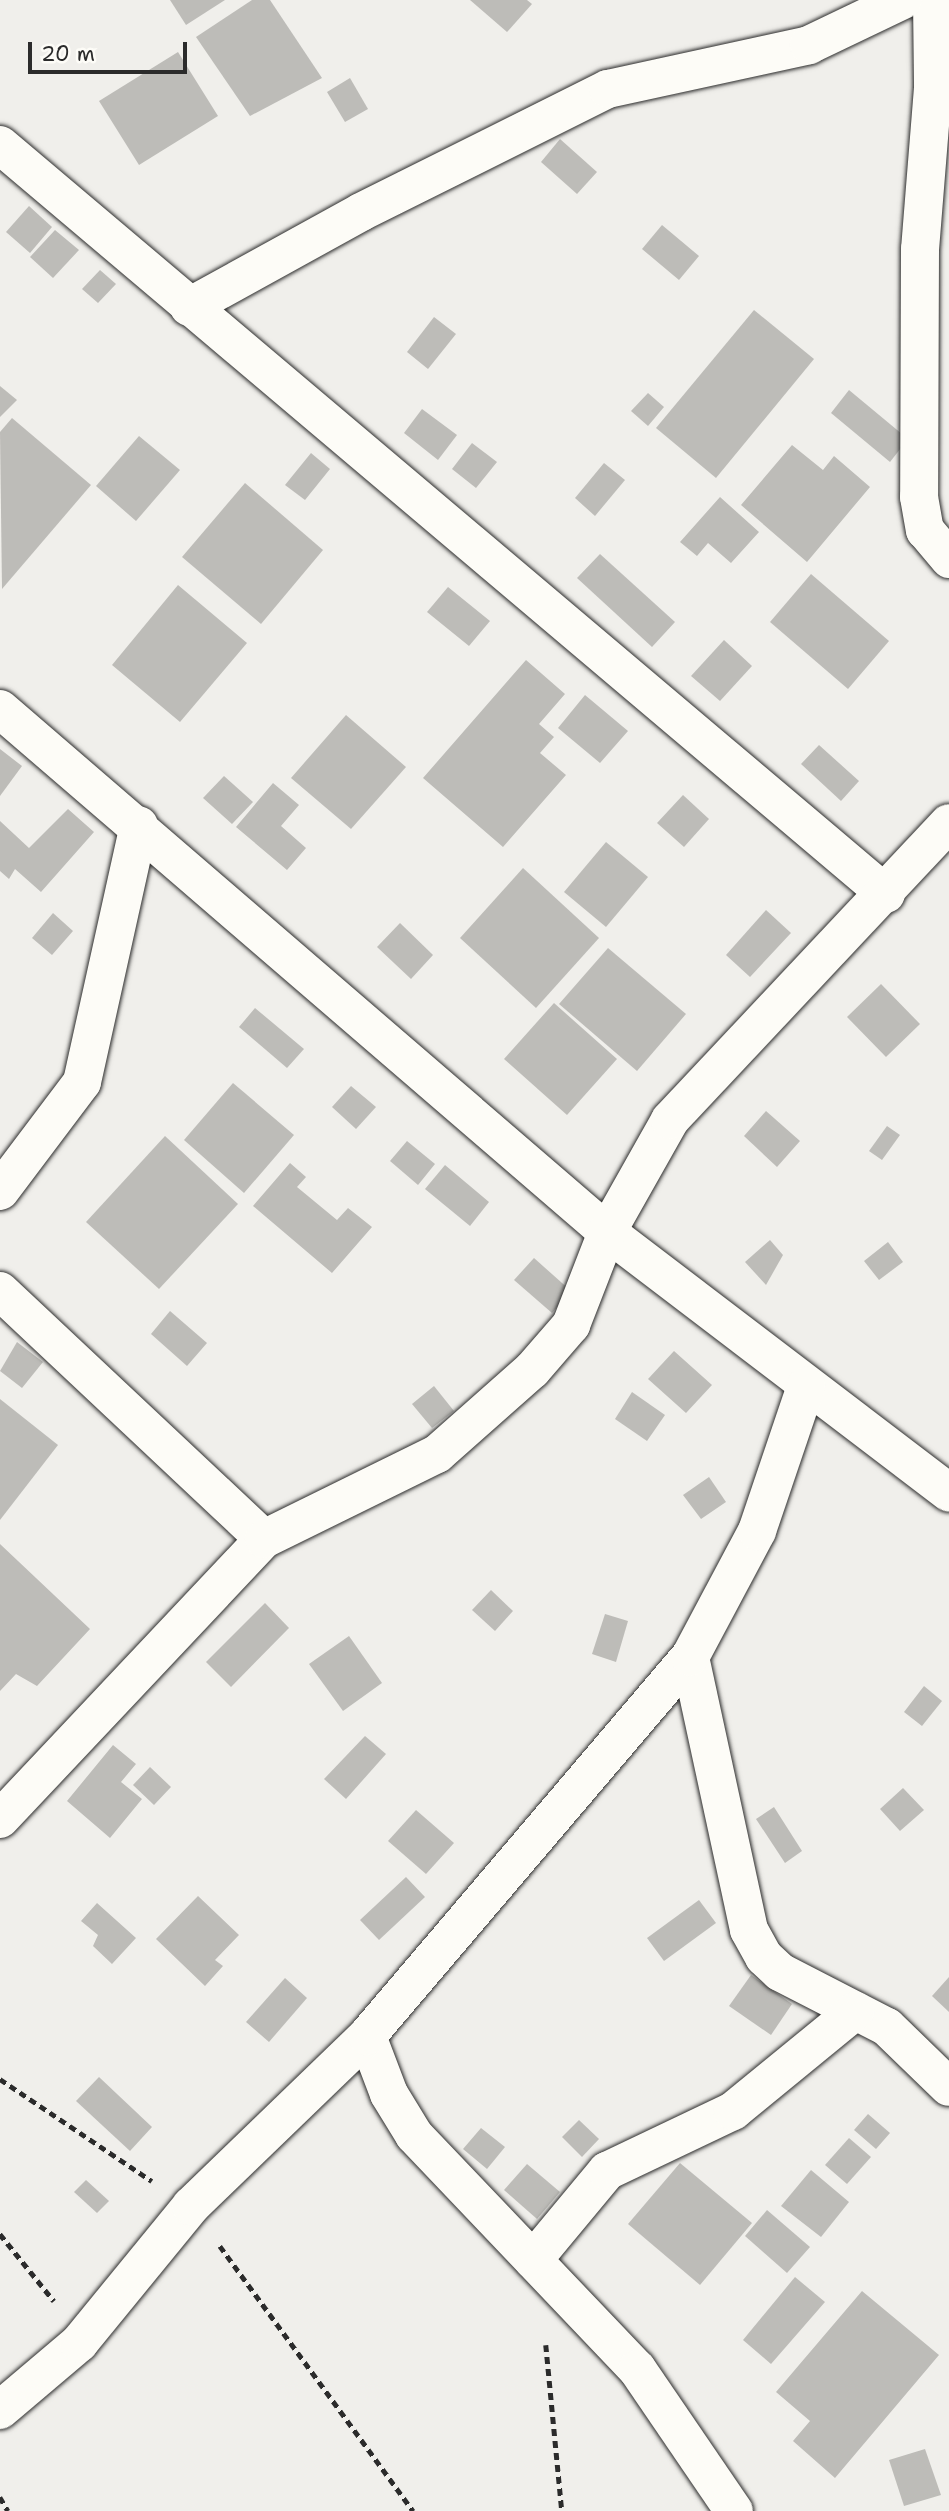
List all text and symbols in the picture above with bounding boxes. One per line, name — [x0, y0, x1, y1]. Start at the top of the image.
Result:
scale bar — [32, 28, 191, 72]
text: 20 m — [41, 40, 95, 68]

